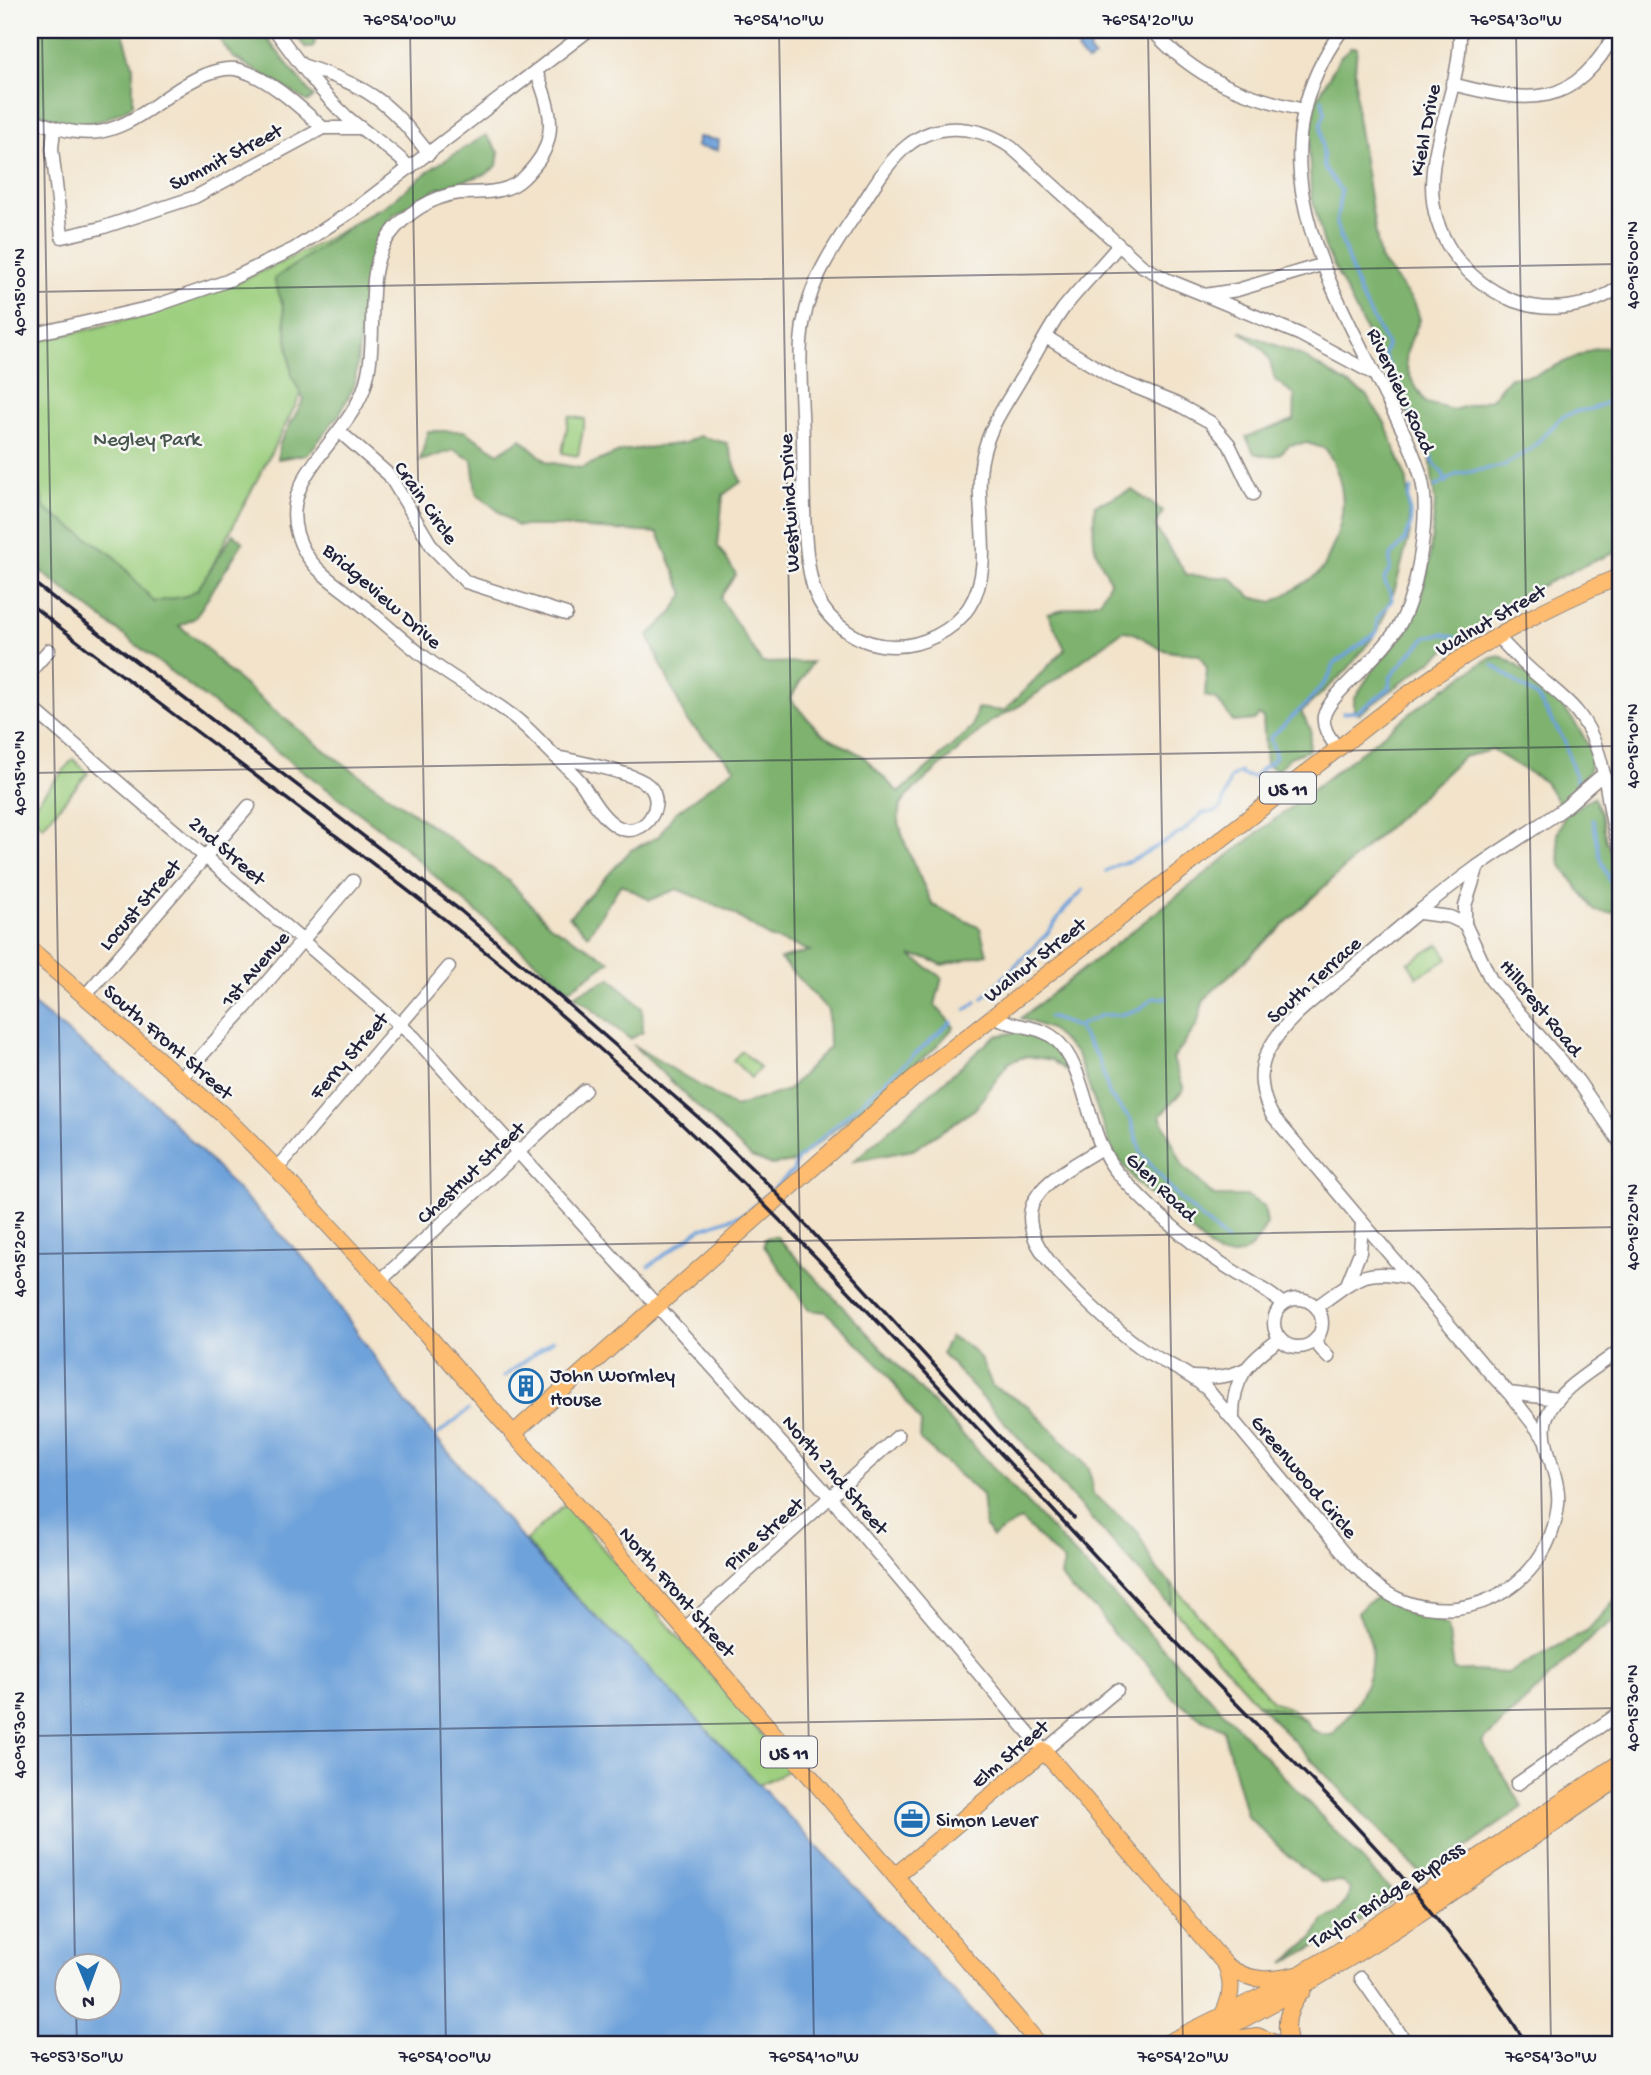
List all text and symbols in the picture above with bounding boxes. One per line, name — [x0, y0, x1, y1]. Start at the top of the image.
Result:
text: 76°54'00"W — [363, 11, 456, 32]
text: 76°54'10"W — [733, 11, 824, 32]
text: 76°54'20"W — [1102, 11, 1193, 32]
text: 76°54'30"W — [1469, 11, 1562, 32]
street label: Kiehl Drive — [1406, 81, 1449, 179]
street label: Summit Street — [166, 119, 289, 198]
text: 40°15'00"N — [1624, 221, 1645, 309]
text: 40°15'00"N — [11, 248, 32, 336]
street label: Riverview Road — [1359, 325, 1439, 459]
park label: Negley Park — [93, 429, 203, 454]
street label: Westwind Drive — [775, 432, 808, 573]
street label: Crain Circle — [386, 458, 463, 551]
street label: Bridgeview Drive — [315, 539, 446, 657]
street label: Walnut Street — [1432, 579, 1554, 664]
text: 40°15'10"N — [1624, 704, 1645, 788]
text: 40°15'10"N — [11, 731, 32, 815]
road number: US 11 — [1260, 772, 1316, 804]
street label: 2nd Street — [182, 813, 271, 894]
street label: Locust Street — [95, 854, 190, 957]
street label: Walnut Street — [980, 912, 1094, 1010]
street label: 1st Avenue — [216, 926, 297, 1014]
street label: South Terrace — [1263, 932, 1369, 1031]
street label: Hillcrest Road — [1492, 955, 1587, 1064]
street label: South Front Street — [97, 980, 239, 1108]
street label: Ferry Street — [305, 1007, 397, 1107]
street label: Chestnut Street — [413, 1116, 534, 1231]
street label: Glen Road — [1119, 1148, 1202, 1230]
text: 40°15'20"N — [1624, 1184, 1645, 1270]
text: 40°15'20"N — [11, 1211, 32, 1297]
place label: John Wormley House — [550, 1365, 675, 1414]
building icon: John Wormley House — [507, 1367, 545, 1405]
street label: North 2nd Street — [775, 1411, 894, 1543]
street label: Greenwood Circle — [1243, 1411, 1362, 1546]
street label: Pine Street — [720, 1492, 812, 1578]
street label: North Front Street — [612, 1523, 741, 1666]
text: 40°15'30"N — [1624, 1665, 1645, 1751]
text: 40°15'30"N — [11, 1692, 32, 1778]
street label: Elm Street — [967, 1714, 1057, 1795]
road number: US 11 — [761, 1736, 817, 1768]
office icon: Simon Lever — [893, 1800, 931, 1838]
place label: Simon Lever — [936, 1810, 1039, 1835]
street label: Taylor Bridge Bypass — [1305, 1837, 1471, 1957]
north arrow — [52, 1952, 122, 2022]
text: N — [82, 1989, 95, 2012]
text: 76°53'50"W — [30, 2048, 123, 2069]
text: 76°54'00"W — [398, 2048, 491, 2069]
text: 76°54'10"W — [768, 2048, 859, 2069]
text: 76°54'20"W — [1137, 2048, 1228, 2069]
text: 76°54'30"W — [1504, 2048, 1597, 2069]

